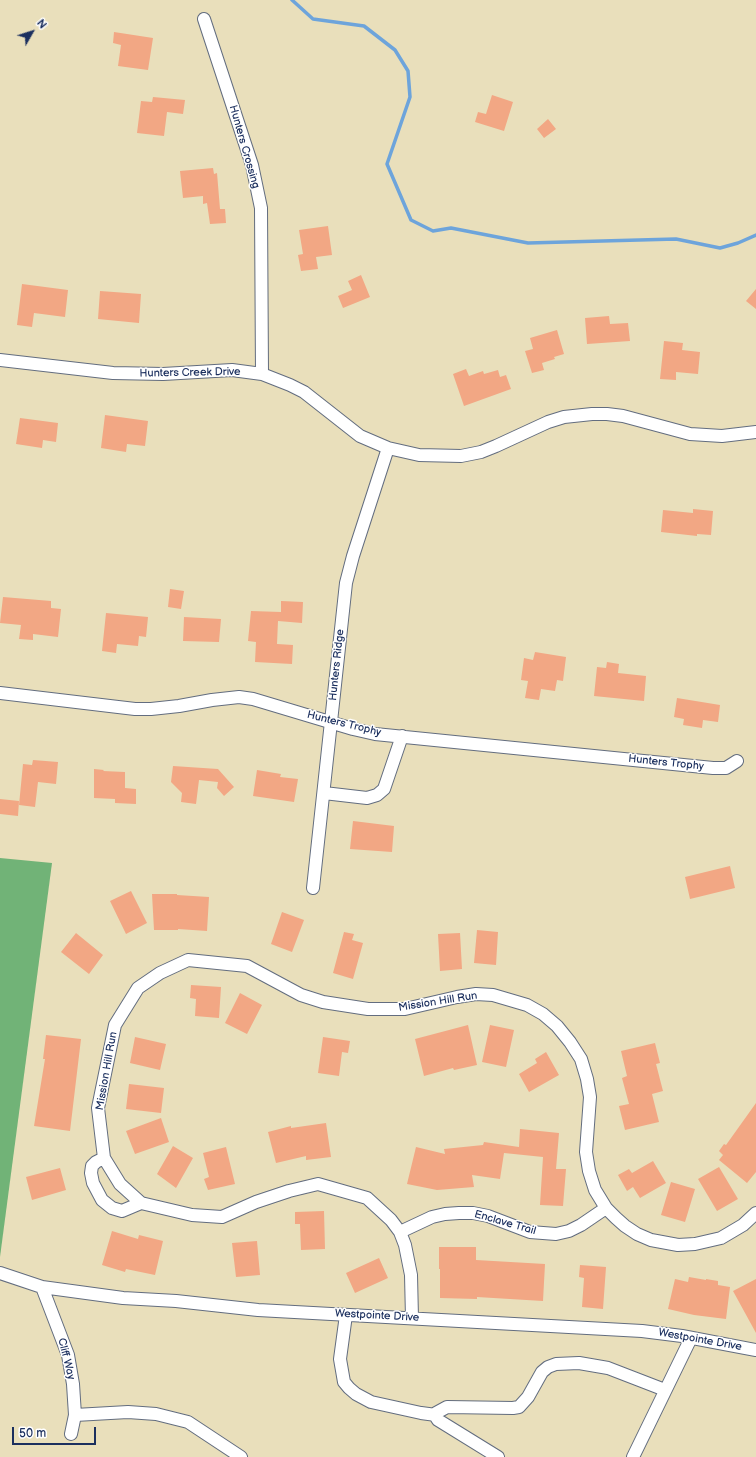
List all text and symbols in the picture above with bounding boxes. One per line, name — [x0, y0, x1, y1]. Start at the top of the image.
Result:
north arrow — [12, 12, 52, 52]
text: N — [34, 17, 49, 31]
street label: Hunters Crossing — [226, 104, 262, 190]
street label: Hunters Creek Drive — [139, 366, 241, 380]
street label: Hunters Ridge — [327, 629, 347, 701]
street label: Hunters Trophy — [306, 708, 382, 740]
street label: Hunters Trophy — [628, 752, 704, 774]
street label: Mission Hill Run — [398, 989, 478, 1015]
street label: Mission Hill Run — [94, 1031, 120, 1111]
street label: Enclave Trail — [473, 1208, 537, 1238]
street label: Westpointe Drive — [334, 1307, 420, 1325]
street label: Westpointe Drive — [657, 1326, 743, 1354]
street label: Cliff Way — [54, 1337, 78, 1381]
scale bar — [14, 1419, 98, 1445]
text: 50 m — [19, 1426, 46, 1441]

